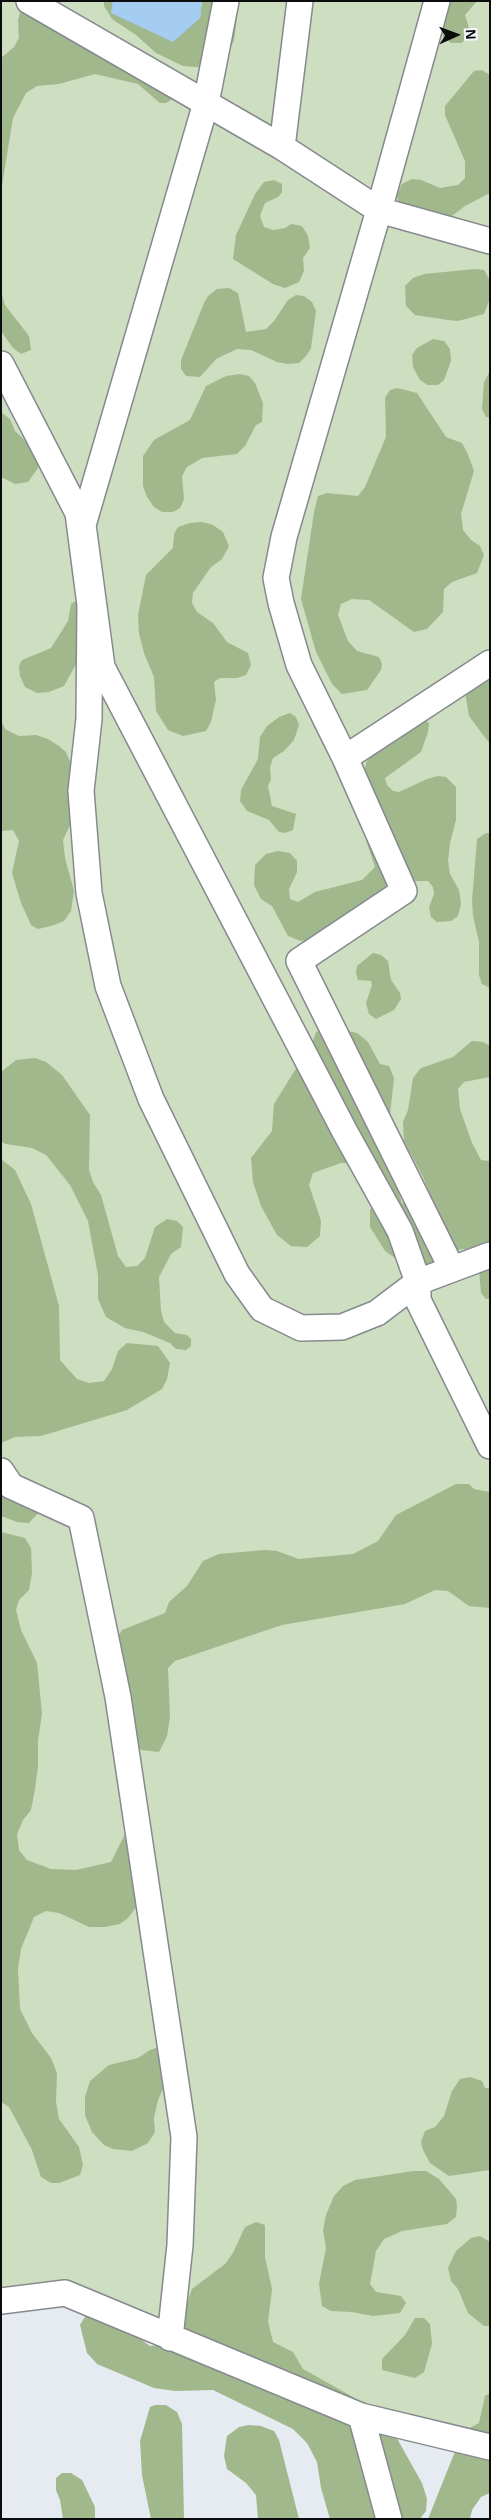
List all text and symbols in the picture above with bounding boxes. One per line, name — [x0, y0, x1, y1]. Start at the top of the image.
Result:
north arrow — [431, 10, 481, 60]
text: N — [463, 29, 479, 40]

